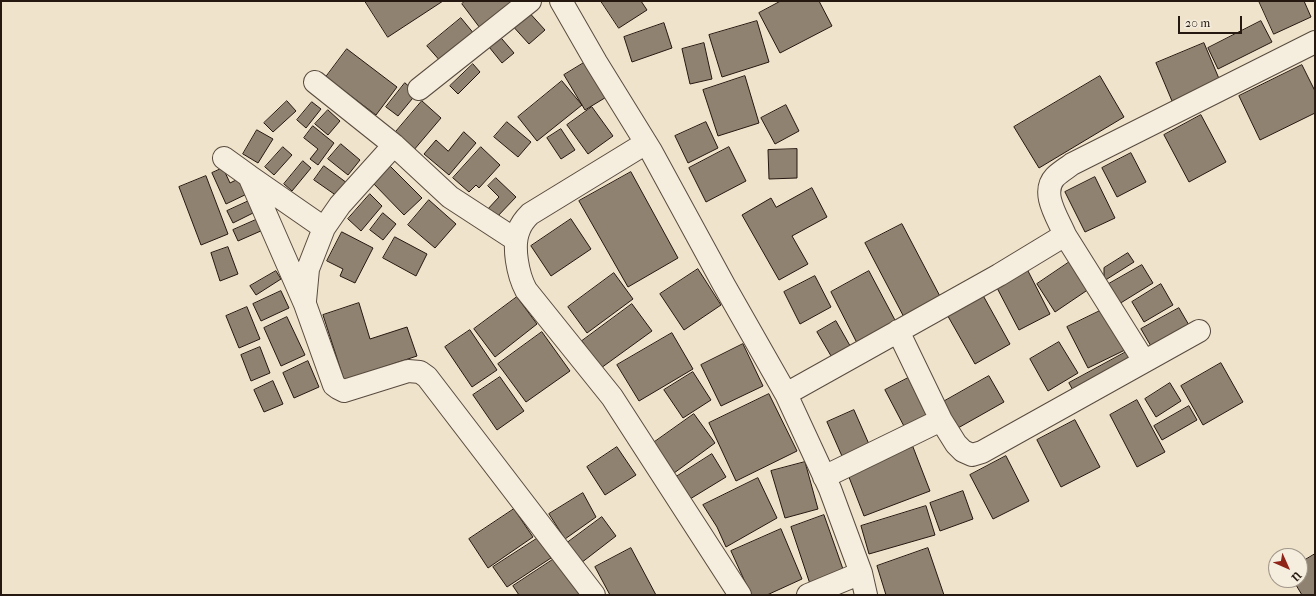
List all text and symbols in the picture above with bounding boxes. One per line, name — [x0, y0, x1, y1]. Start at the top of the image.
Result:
scale bar — [1180, 8, 1244, 34]
text: 20 m — [1185, 16, 1210, 30]
north arrow — [1268, 548, 1308, 588]
text: U — [1289, 569, 1304, 584]

